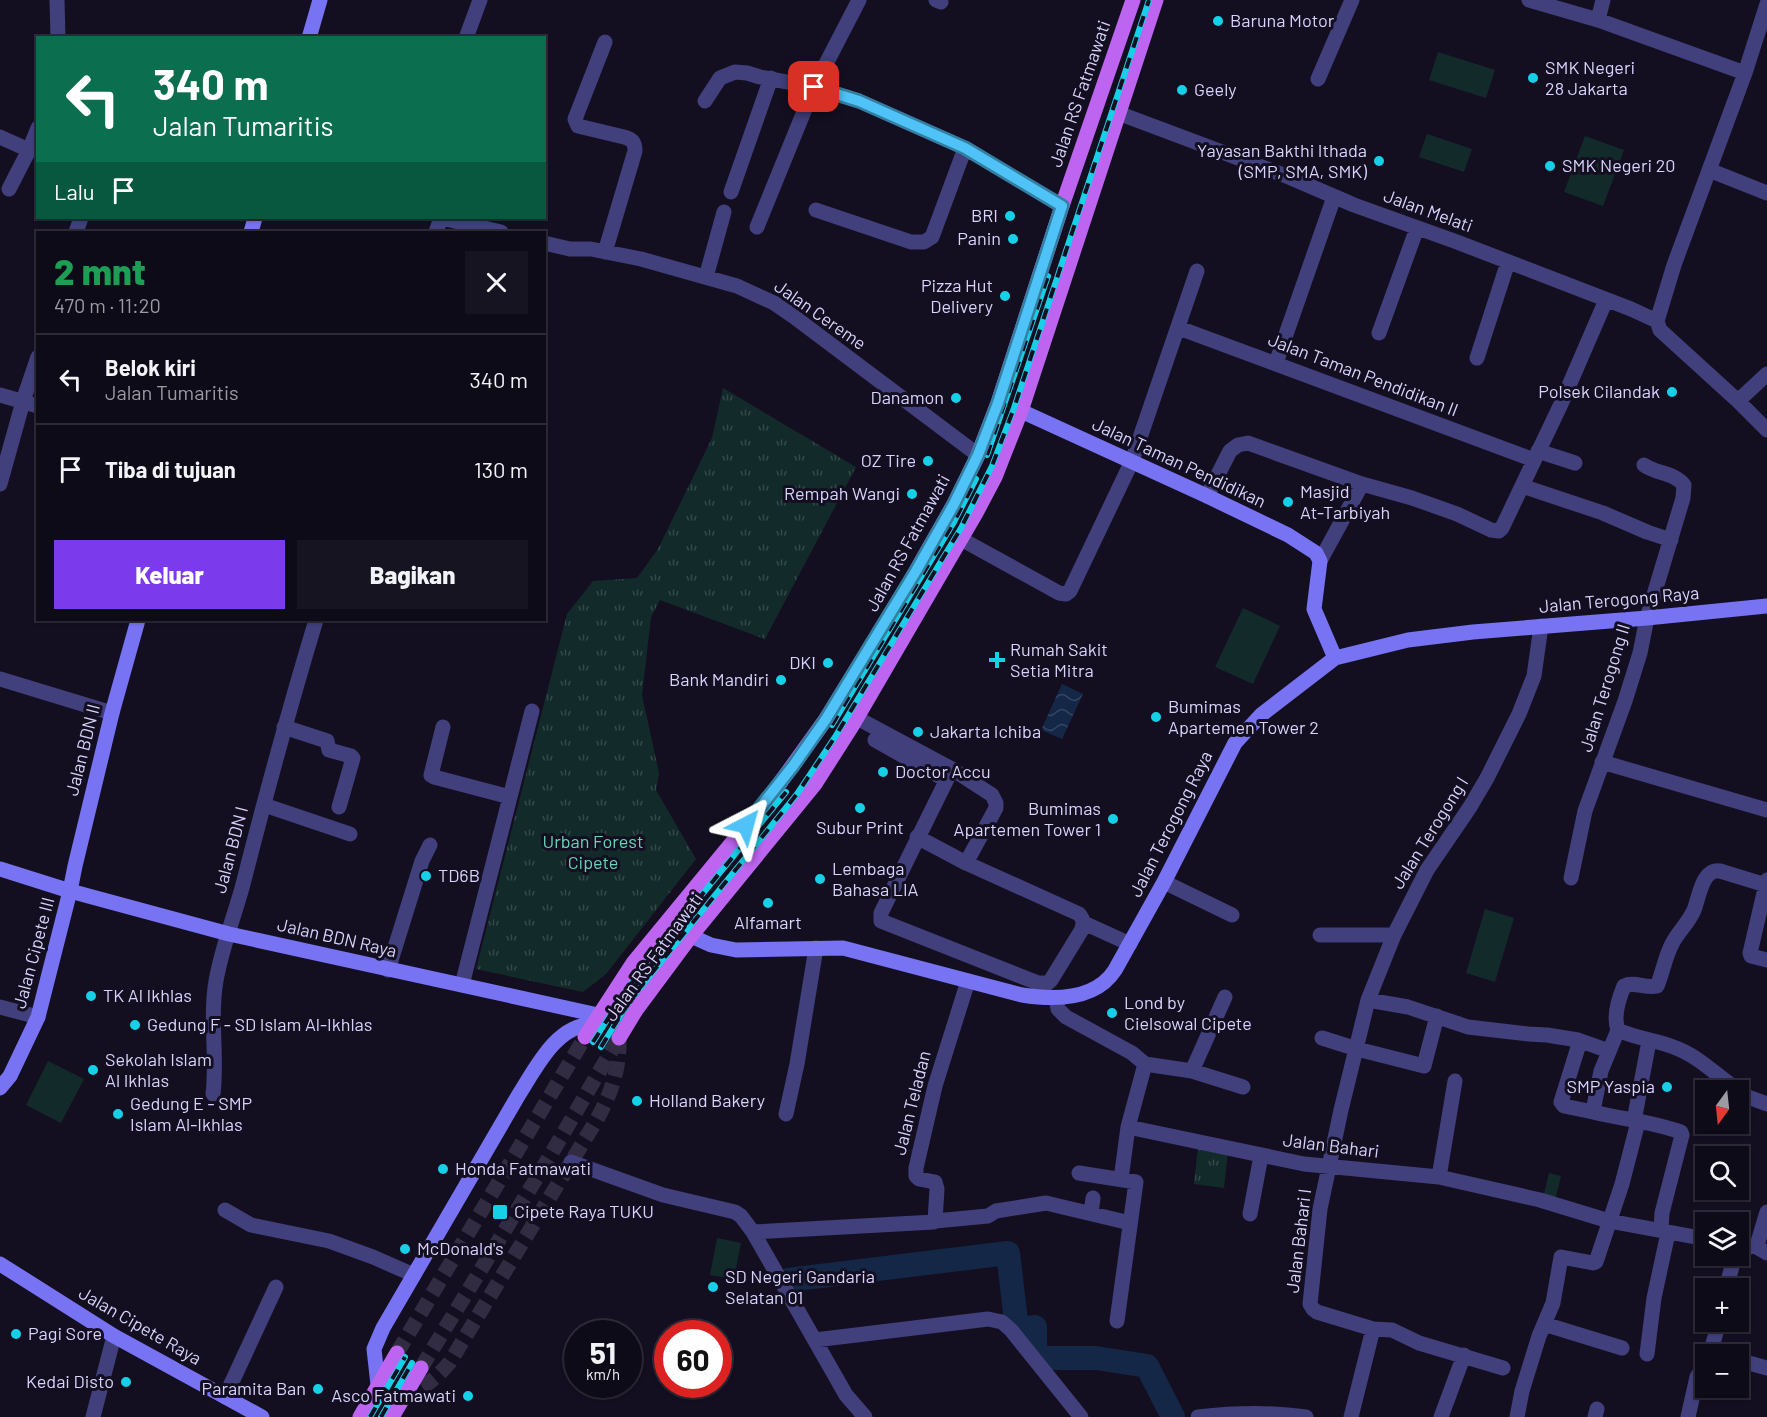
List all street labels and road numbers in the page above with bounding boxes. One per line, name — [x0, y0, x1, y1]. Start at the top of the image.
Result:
street label: Jalan RS Fatmawati — [1044, 17, 1114, 170]
street label: Jalan Melati — [1381, 184, 1476, 236]
street label: Jalan Cereme — [770, 274, 871, 354]
street label: Jalan Taman Pendidikan II — [1265, 328, 1461, 420]
street label: Jalan Taman Pendidikan — [1089, 412, 1270, 512]
street label: Jalan RS Fatmawati — [860, 470, 954, 615]
street label: Jalan Terogong Raya — [1538, 581, 1700, 617]
street label: Jalan Terogong II — [1574, 621, 1634, 754]
street label: Jalan BDN II — [60, 702, 104, 798]
street label: Jalan Terogong Raya — [1124, 747, 1216, 900]
street label: Jalan Terogong I — [1386, 772, 1472, 893]
street label: Jalan BDN I — [208, 804, 252, 896]
street label: Jalan RS Fatmawati — [599, 888, 707, 1025]
street label: Jalan Cipete III — [8, 895, 58, 1011]
street label: Jalan BDN Raya — [275, 913, 399, 961]
street label: Jalan Teladan — [887, 1048, 935, 1157]
street label: Jalan Bahari — [1282, 1128, 1380, 1162]
street label: Jalan Bahari I — [1281, 1187, 1315, 1294]
street label: Jalan Cipete Raya — [75, 1281, 206, 1369]

